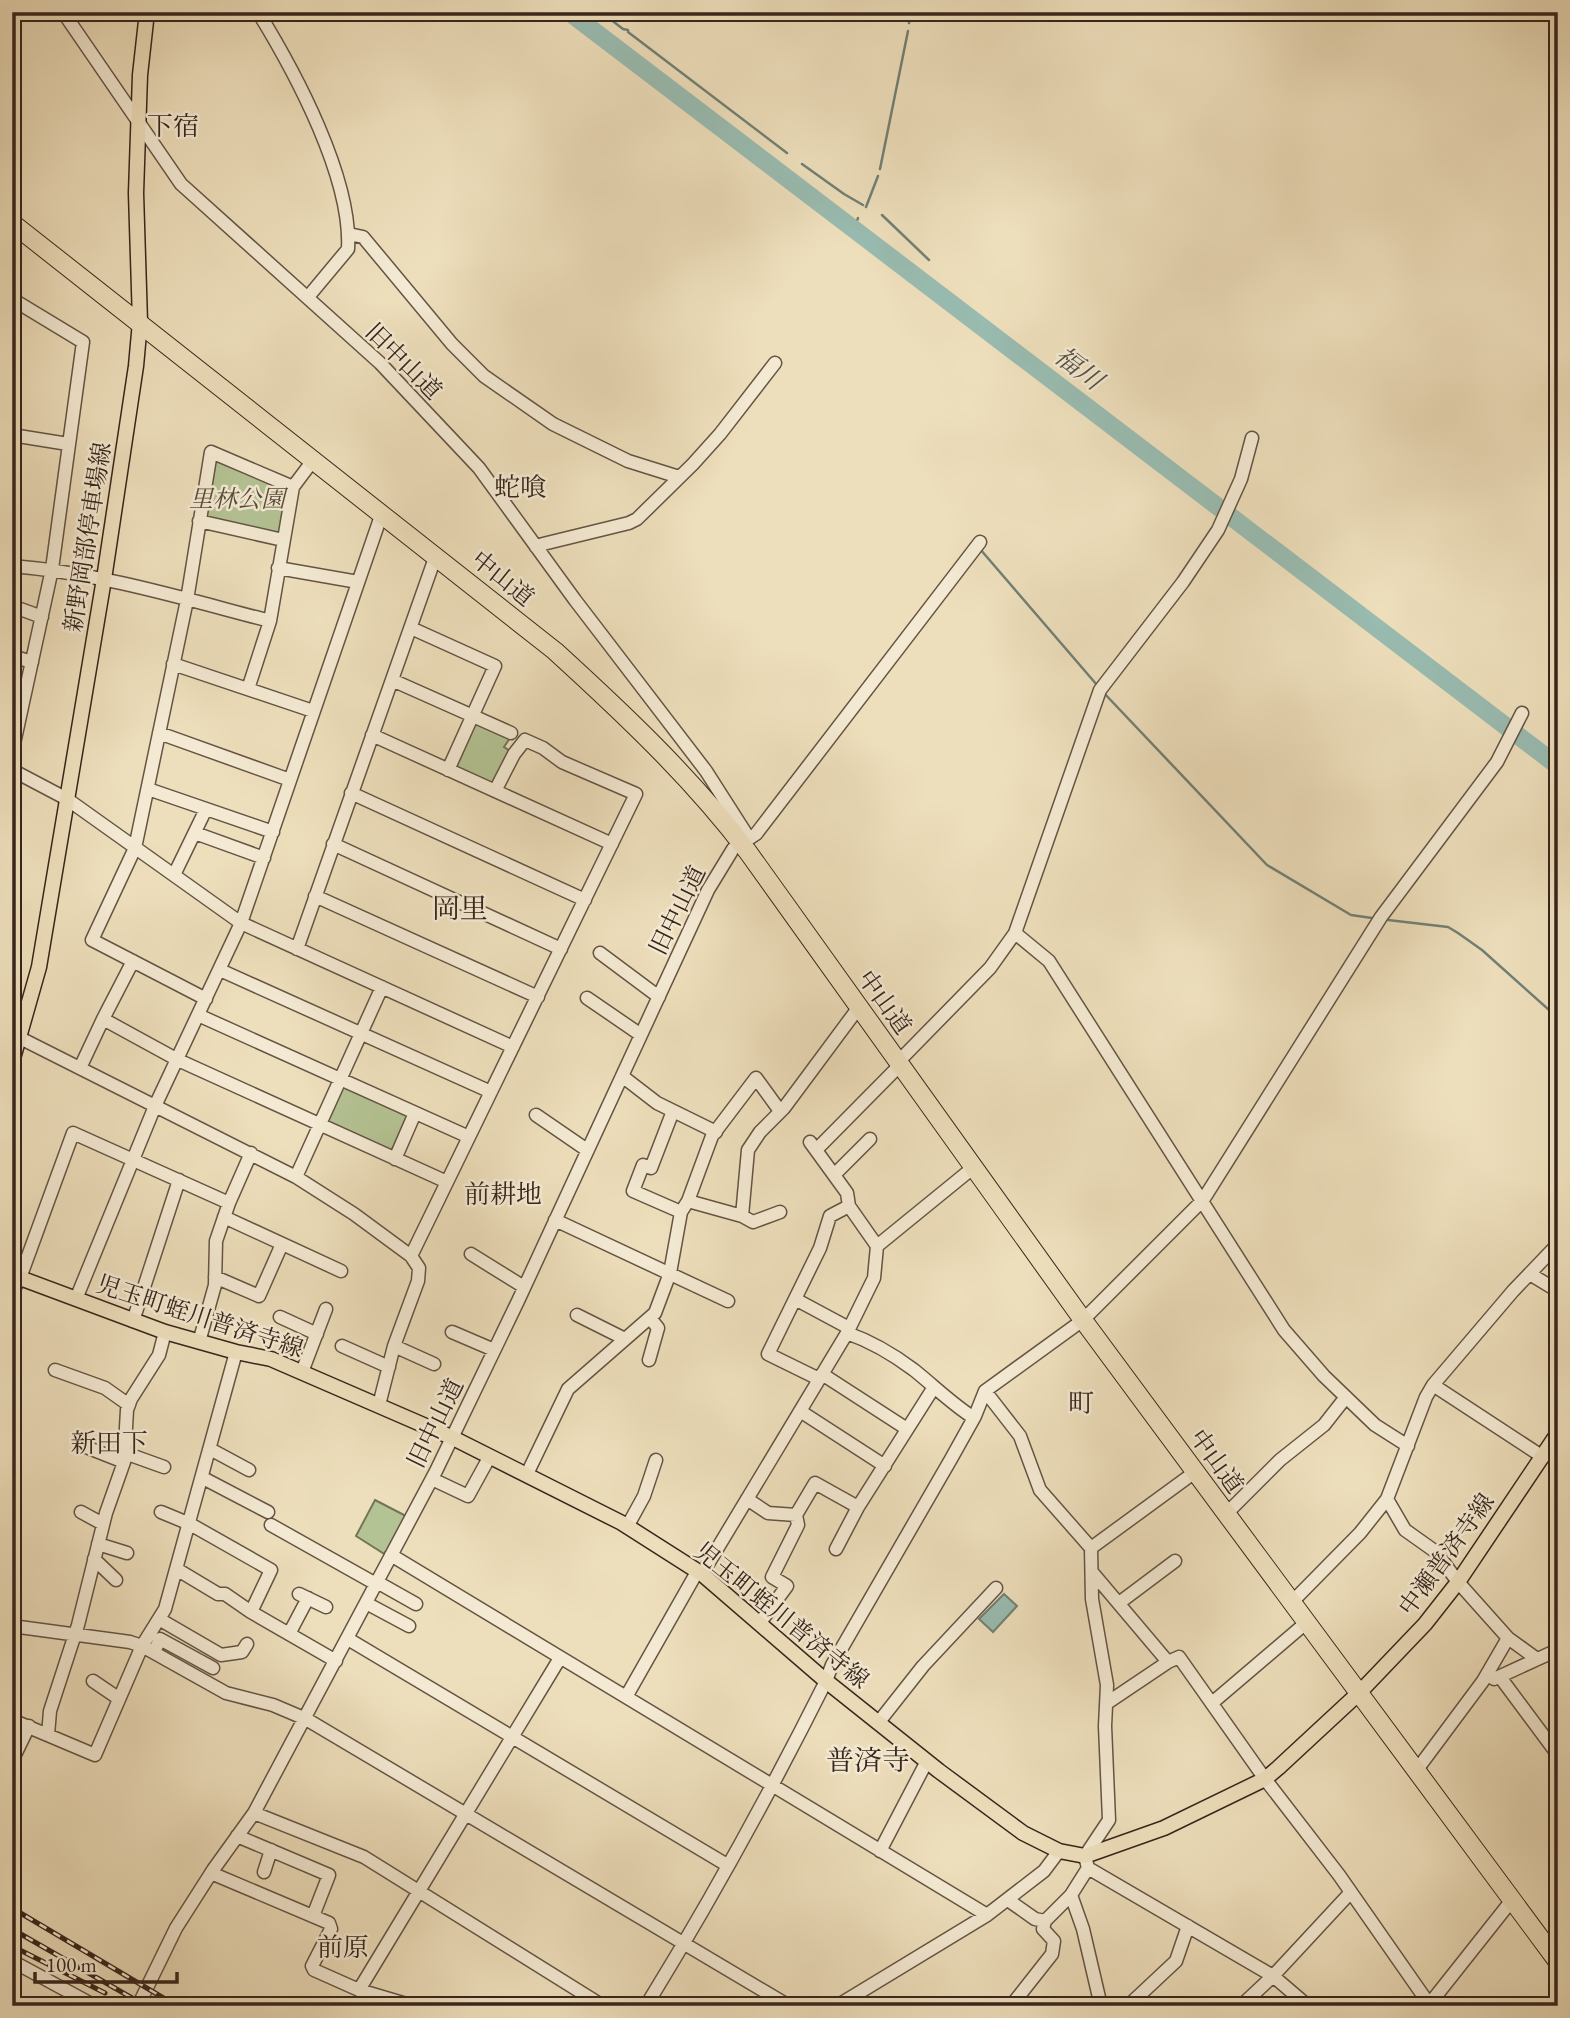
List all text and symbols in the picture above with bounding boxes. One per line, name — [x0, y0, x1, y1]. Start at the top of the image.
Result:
district label: 下宿 — [147, 109, 199, 143]
street label: 旧中山道 — [359, 316, 449, 406]
water label: 福川 — [1048, 339, 1112, 399]
street label: 新野岡部停車場線 — [57, 440, 117, 634]
district label: 蛇喰 — [494, 470, 546, 504]
park label: 里林公園 — [189, 483, 289, 514]
street label: 中山道 — [465, 543, 541, 613]
street label: 旧中山道 — [642, 860, 712, 960]
district label: 岡里 — [432, 890, 488, 926]
street label: 中山道 — [851, 964, 919, 1040]
district label: 前耕地 — [464, 1177, 542, 1211]
street label: 児玉町蛭川普済寺線 — [92, 1268, 308, 1364]
street label: 旧中山道 — [400, 1373, 470, 1473]
district label: 町 — [1068, 1386, 1094, 1420]
street label: 中山道 — [1183, 1423, 1251, 1499]
district label: 新田下 — [70, 1426, 148, 1460]
street label: 中瀬普済寺線 — [1391, 1487, 1501, 1621]
street label: 児玉町蛭川普済寺線 — [688, 1535, 876, 1695]
district label: 普済寺 — [826, 1742, 910, 1778]
district label: 前原 — [317, 1930, 369, 1964]
scale bar — [35, 1941, 177, 1985]
text: 100 m — [46, 1951, 97, 1978]

